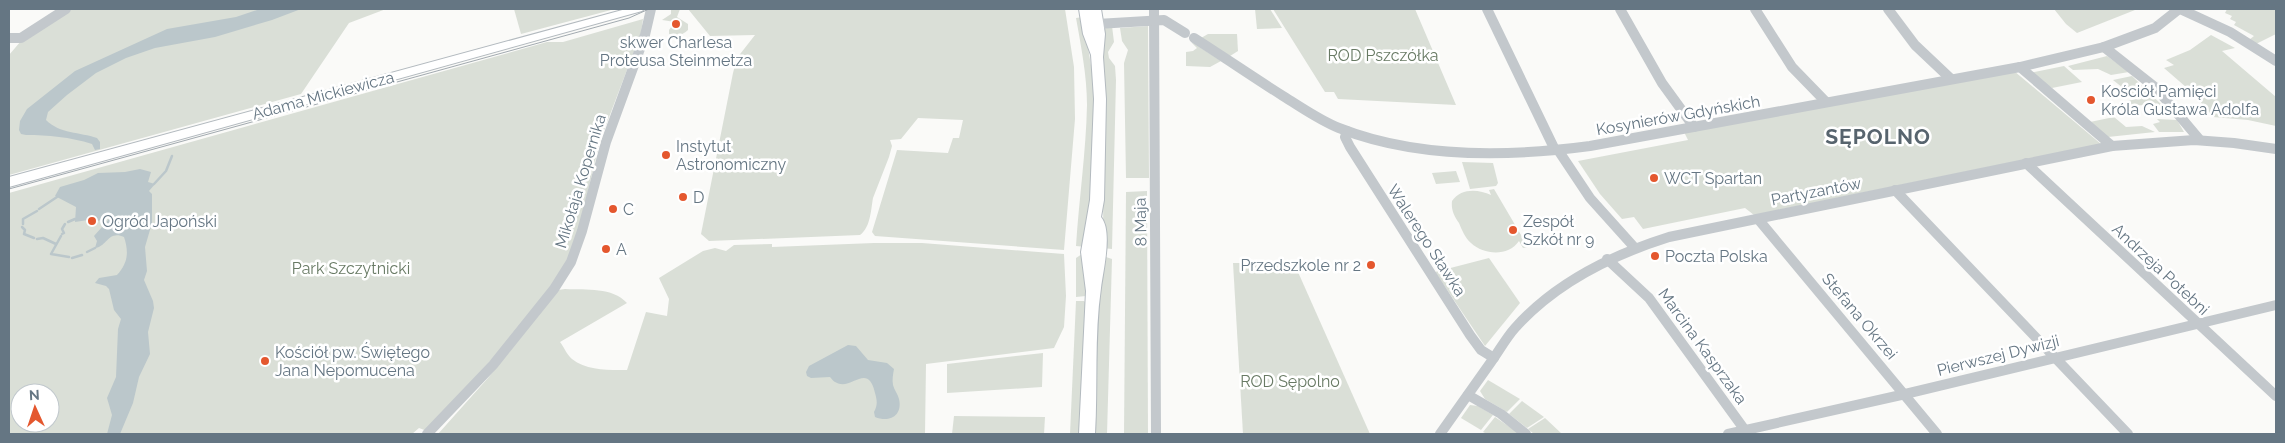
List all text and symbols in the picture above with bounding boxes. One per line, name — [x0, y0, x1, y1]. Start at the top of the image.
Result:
marker: skwer Charlesa Proteusa Steinmetza — [670, 18, 682, 30]
place label: skwer Charlesa Proteusa Steinmetza — [600, 33, 752, 70]
park label: ROD Pszczółka — [1327, 46, 1439, 65]
street label: Adama Mickiewicza — [250, 67, 396, 124]
place label: Kościół Pamięci Króla Gustawa Adolfa — [2101, 82, 2259, 119]
street label: Kosynierów Gdyńskich — [1595, 92, 1762, 139]
marker: Kościół Pamięci Króla Gustawa Adolfa — [2085, 94, 2097, 106]
street label: Mikołaja Kopernika — [551, 112, 610, 250]
district label: SĘPOLNO — [1825, 124, 1931, 149]
place label: Instytut Astronomiczny — [676, 137, 787, 174]
marker: Instytut Astronomiczny — [660, 149, 672, 161]
place label: WCT Spartan — [1664, 169, 1762, 188]
marker: WCT Spartan — [1648, 172, 1660, 184]
street label: Partyzantów — [1769, 173, 1863, 210]
street label: Walerego Sławka — [1383, 181, 1470, 300]
place label: D — [693, 188, 704, 207]
marker: D — [677, 191, 689, 203]
street label: 8 Maja — [1131, 198, 1150, 246]
place label: C — [623, 200, 634, 219]
marker: C — [607, 203, 619, 215]
place label: Ogród Japoński — [102, 212, 217, 231]
place label: Zespół Szkół nr 9 — [1523, 212, 1594, 249]
marker: Ogród Japoński — [86, 215, 98, 227]
street label: Andrzeja Potebni — [2108, 220, 2213, 319]
marker: Zespół Szkół nr 9 — [1507, 224, 1519, 236]
place label: A — [616, 240, 627, 259]
marker: A — [600, 243, 612, 255]
place label: Poczta Polska — [1665, 247, 1768, 266]
marker: Poczta Polska — [1649, 250, 1661, 262]
place label: Przedszkole nr 2 — [1240, 256, 1361, 275]
park label: Park Szczytnicki — [292, 259, 410, 278]
marker: Przedszkole nr 2 — [1365, 259, 1377, 271]
street label: Stefana Okrzei — [1818, 269, 1901, 363]
street label: Marcina Kasprzaka — [1654, 285, 1751, 408]
street label: Pierwszej Dywizji — [1935, 331, 2061, 380]
place label: Kościół pw. Świętego Jana Nepomucena — [275, 342, 430, 380]
marker: Kościół pw. Świętego Jana Nepomucena — [259, 355, 271, 367]
park label: ROD Sępolno — [1240, 372, 1340, 391]
north arrow — [10, 383, 60, 433]
text: N — [29, 387, 40, 403]

